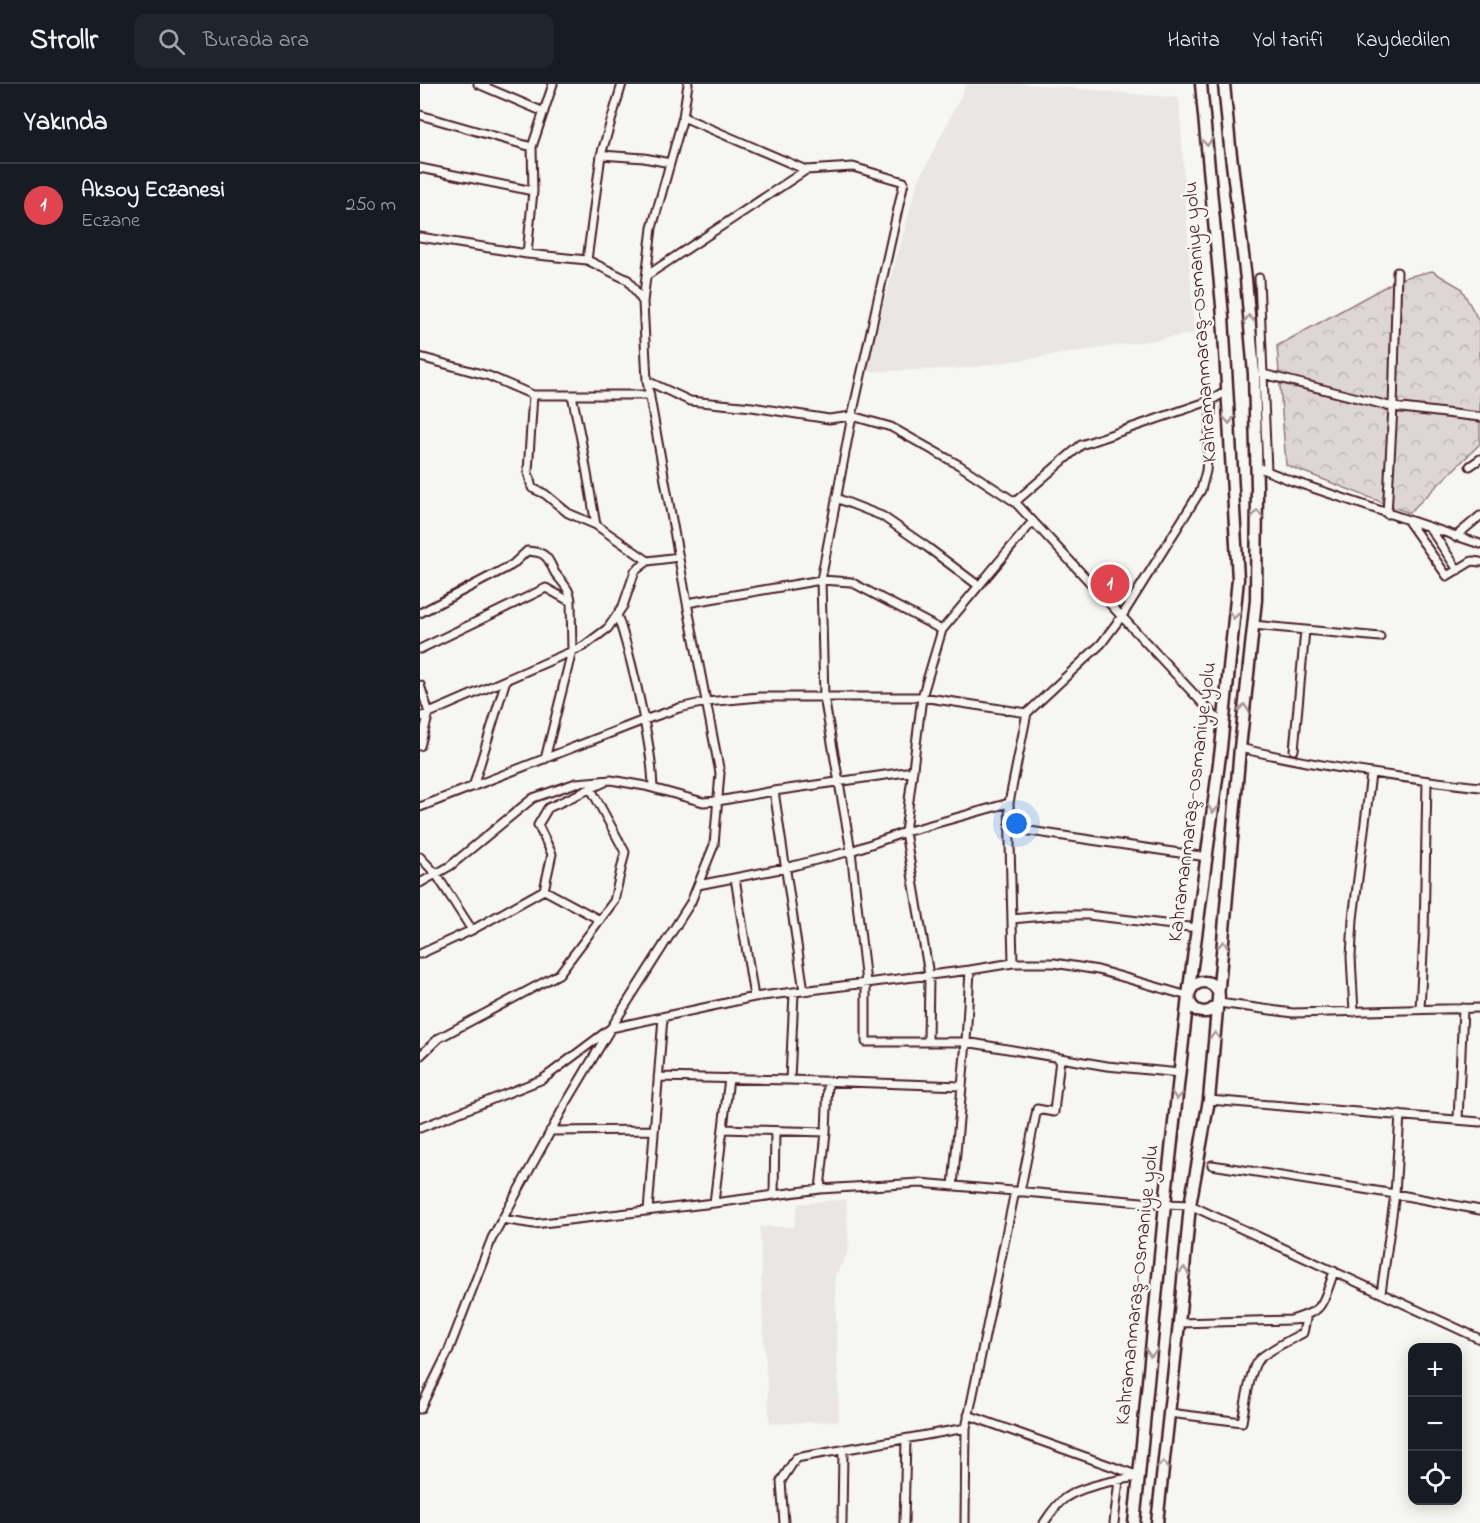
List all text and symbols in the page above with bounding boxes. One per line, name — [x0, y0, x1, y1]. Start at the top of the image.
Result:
search box — [134, 14, 554, 68]
text: Strollr — [30, 21, 98, 62]
icon: search — [155, 25, 188, 58]
text: Burada ara — [203, 25, 309, 57]
text: Harita — [1168, 26, 1220, 56]
text: Yol tarifi — [1253, 26, 1323, 56]
text: Kaydedilen — [1356, 26, 1450, 56]
text: Yakında — [24, 104, 108, 142]
one-way arrow — [1200, 138, 1213, 147]
text: Aksoy Eczanesi — [81, 175, 225, 207]
street label: Kahramanmaraş-Osmaniye yolu — [1176, 180, 1228, 464]
text: 1 — [40, 191, 47, 220]
text: 250 m — [345, 191, 396, 220]
text: Eczane — [81, 207, 140, 236]
one-way arrow — [1243, 315, 1256, 324]
one-way arrow — [1223, 416, 1236, 425]
one-way arrow — [1251, 510, 1263, 519]
pin: 1 — [1090, 562, 1130, 606]
one-way arrow — [1228, 610, 1241, 619]
street label: Kahramanmaraş-Osmaniye yolu — [1161, 660, 1227, 944]
one-way arrow — [1237, 704, 1250, 713]
one-way arrow — [1208, 804, 1220, 813]
your location — [1002, 809, 1031, 838]
one-way arrow — [1216, 940, 1229, 949]
one-way arrow — [1208, 1032, 1221, 1041]
one-way arrow — [1171, 1092, 1184, 1101]
street label: Kahramanmaraş-Osmaniye yolu — [1108, 1143, 1170, 1427]
one-way arrow — [1177, 1266, 1190, 1275]
map controls — [1408, 1343, 1462, 1505]
button: + — [1408, 1343, 1462, 1397]
one-way arrow — [1145, 1348, 1158, 1357]
button: − — [1408, 1397, 1462, 1451]
button: locate — [1408, 1451, 1462, 1505]
one-way arrow — [1156, 1460, 1169, 1469]

